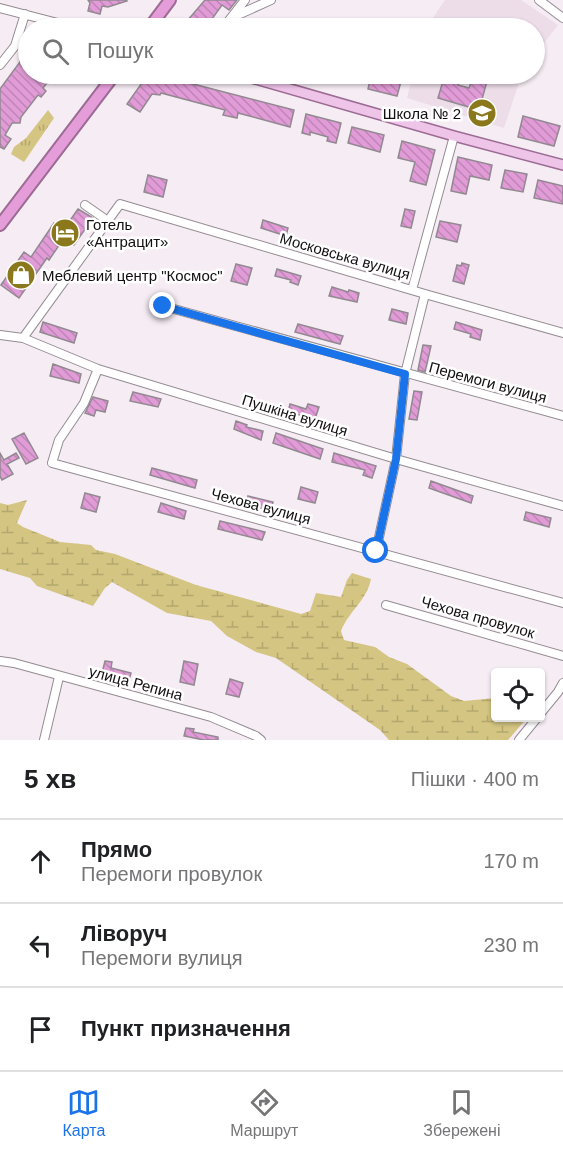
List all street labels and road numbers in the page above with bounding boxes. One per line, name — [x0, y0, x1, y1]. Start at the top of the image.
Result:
street label: Московська вулиця — [278, 229, 412, 283]
street label: Перемоги вулиця — [427, 358, 549, 406]
street label: Пушкіна вулиця — [240, 391, 350, 439]
street label: Чехова вулиця — [209, 485, 313, 527]
street label: Чехова провулок — [419, 593, 537, 641]
street label: улица Репина — [87, 662, 185, 704]

